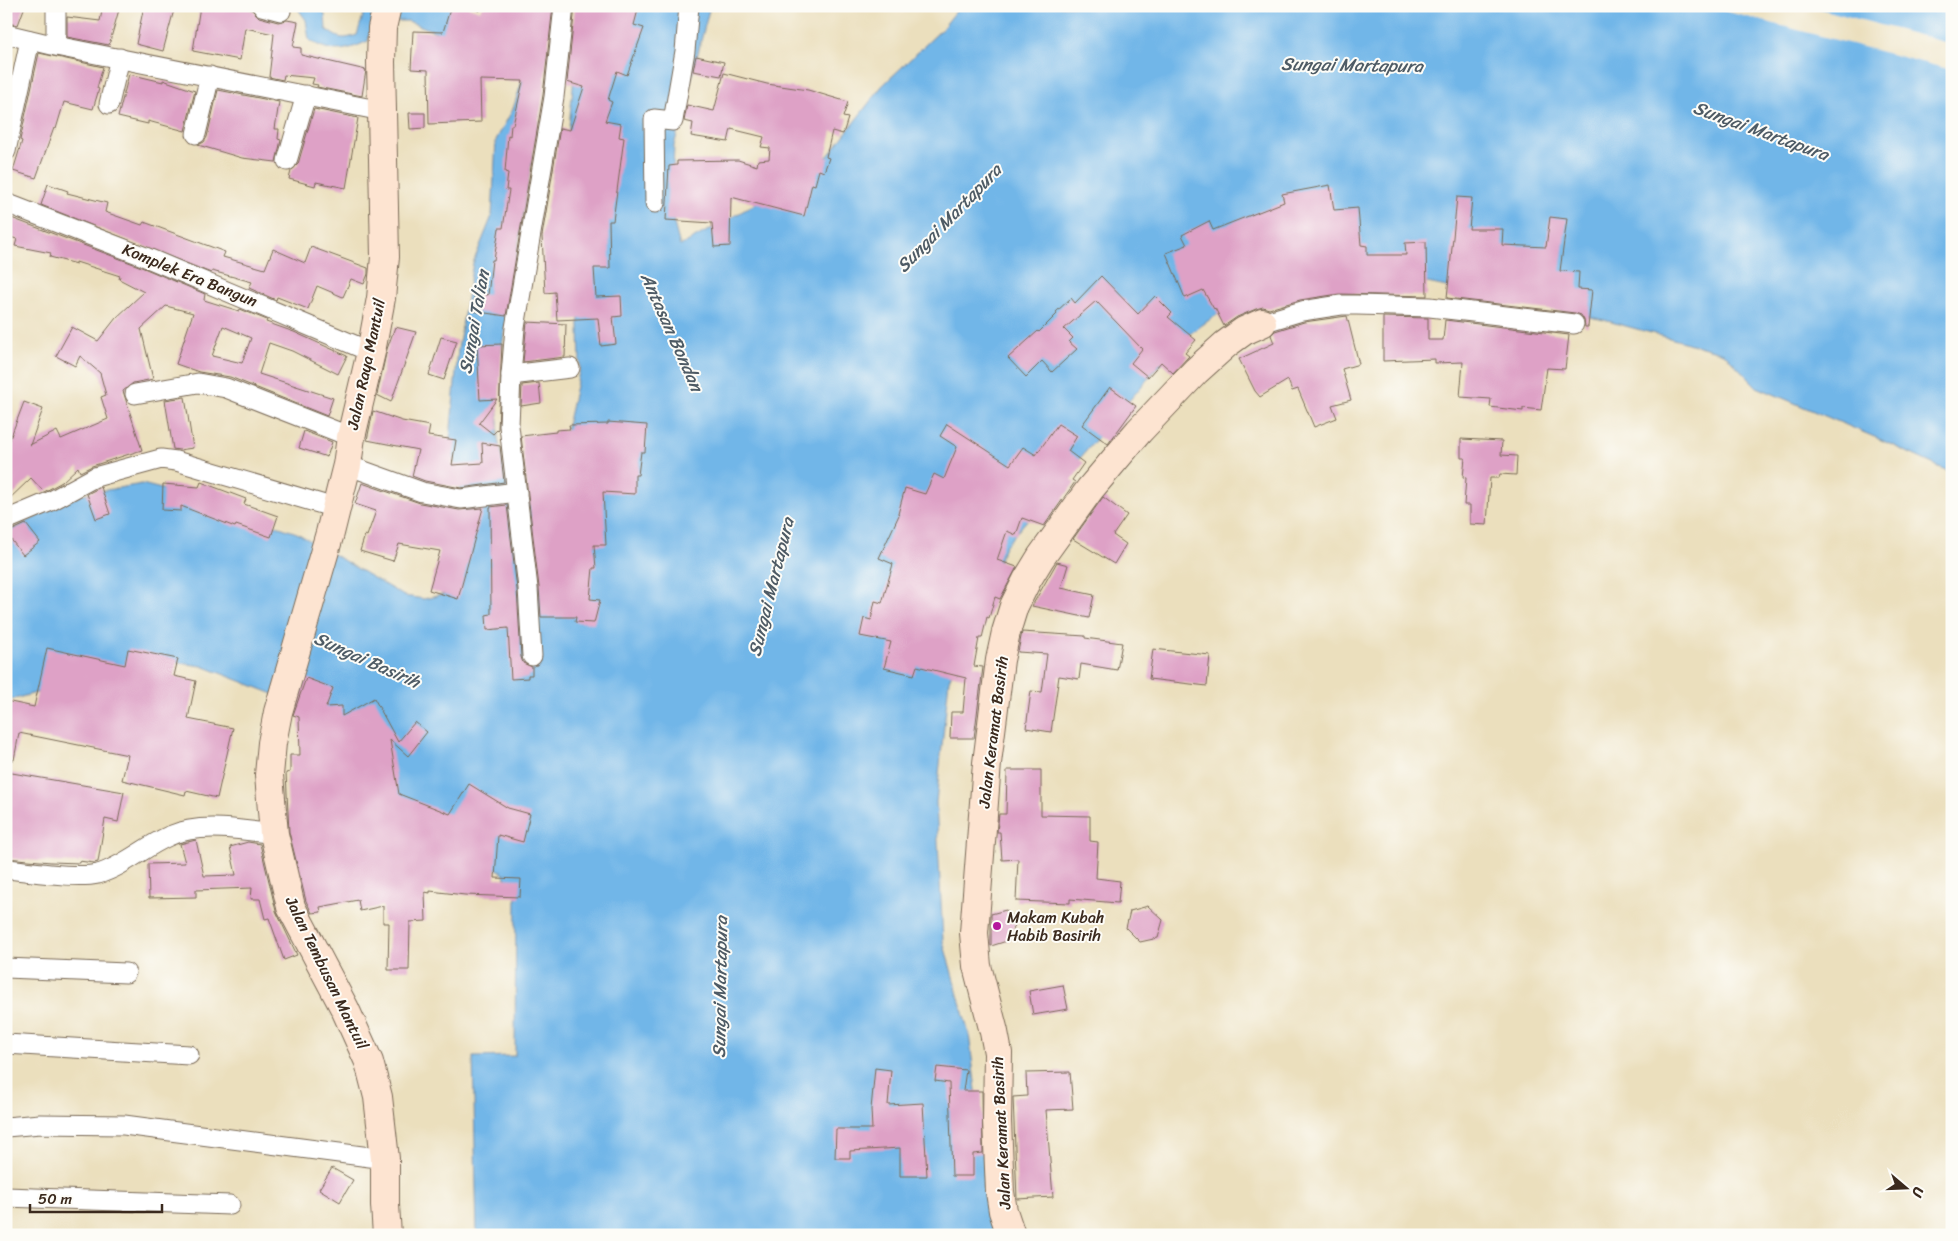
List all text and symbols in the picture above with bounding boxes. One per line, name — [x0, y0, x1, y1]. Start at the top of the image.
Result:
water label: Sungai Martapura — [1281, 48, 1425, 82]
water label: Sungai Martapura — [1689, 92, 1835, 171]
water label: Sungai Martapura — [888, 154, 1011, 280]
street label: Komplek Era Bangun — [118, 235, 262, 316]
water label: Sungai Talian — [449, 265, 499, 376]
water label: Antasan Bondan — [631, 266, 713, 399]
street label: Jalan Raya Mantuil — [338, 295, 394, 433]
water label: Sungai Martapura — [738, 512, 804, 660]
water label: Sungai Basirih — [309, 622, 427, 698]
street label: Jalan Keramat Basirih — [969, 654, 1017, 811]
street label: Jalan Tembusan Mantuil — [277, 890, 377, 1055]
place label: Makam Kubah Habib Basirih — [1007, 903, 1104, 950]
water label: Sungai Martapura — [703, 914, 737, 1058]
marker: Makam Kubah Habib Basirih — [991, 920, 1003, 932]
street label: Jalan Keramat Basirih — [983, 1056, 1020, 1211]
north arrow — [1880, 1164, 1930, 1214]
scale bar — [30, 1181, 162, 1213]
text: U — [1904, 1184, 1931, 1201]
text: 50 m — [38, 1186, 73, 1212]

